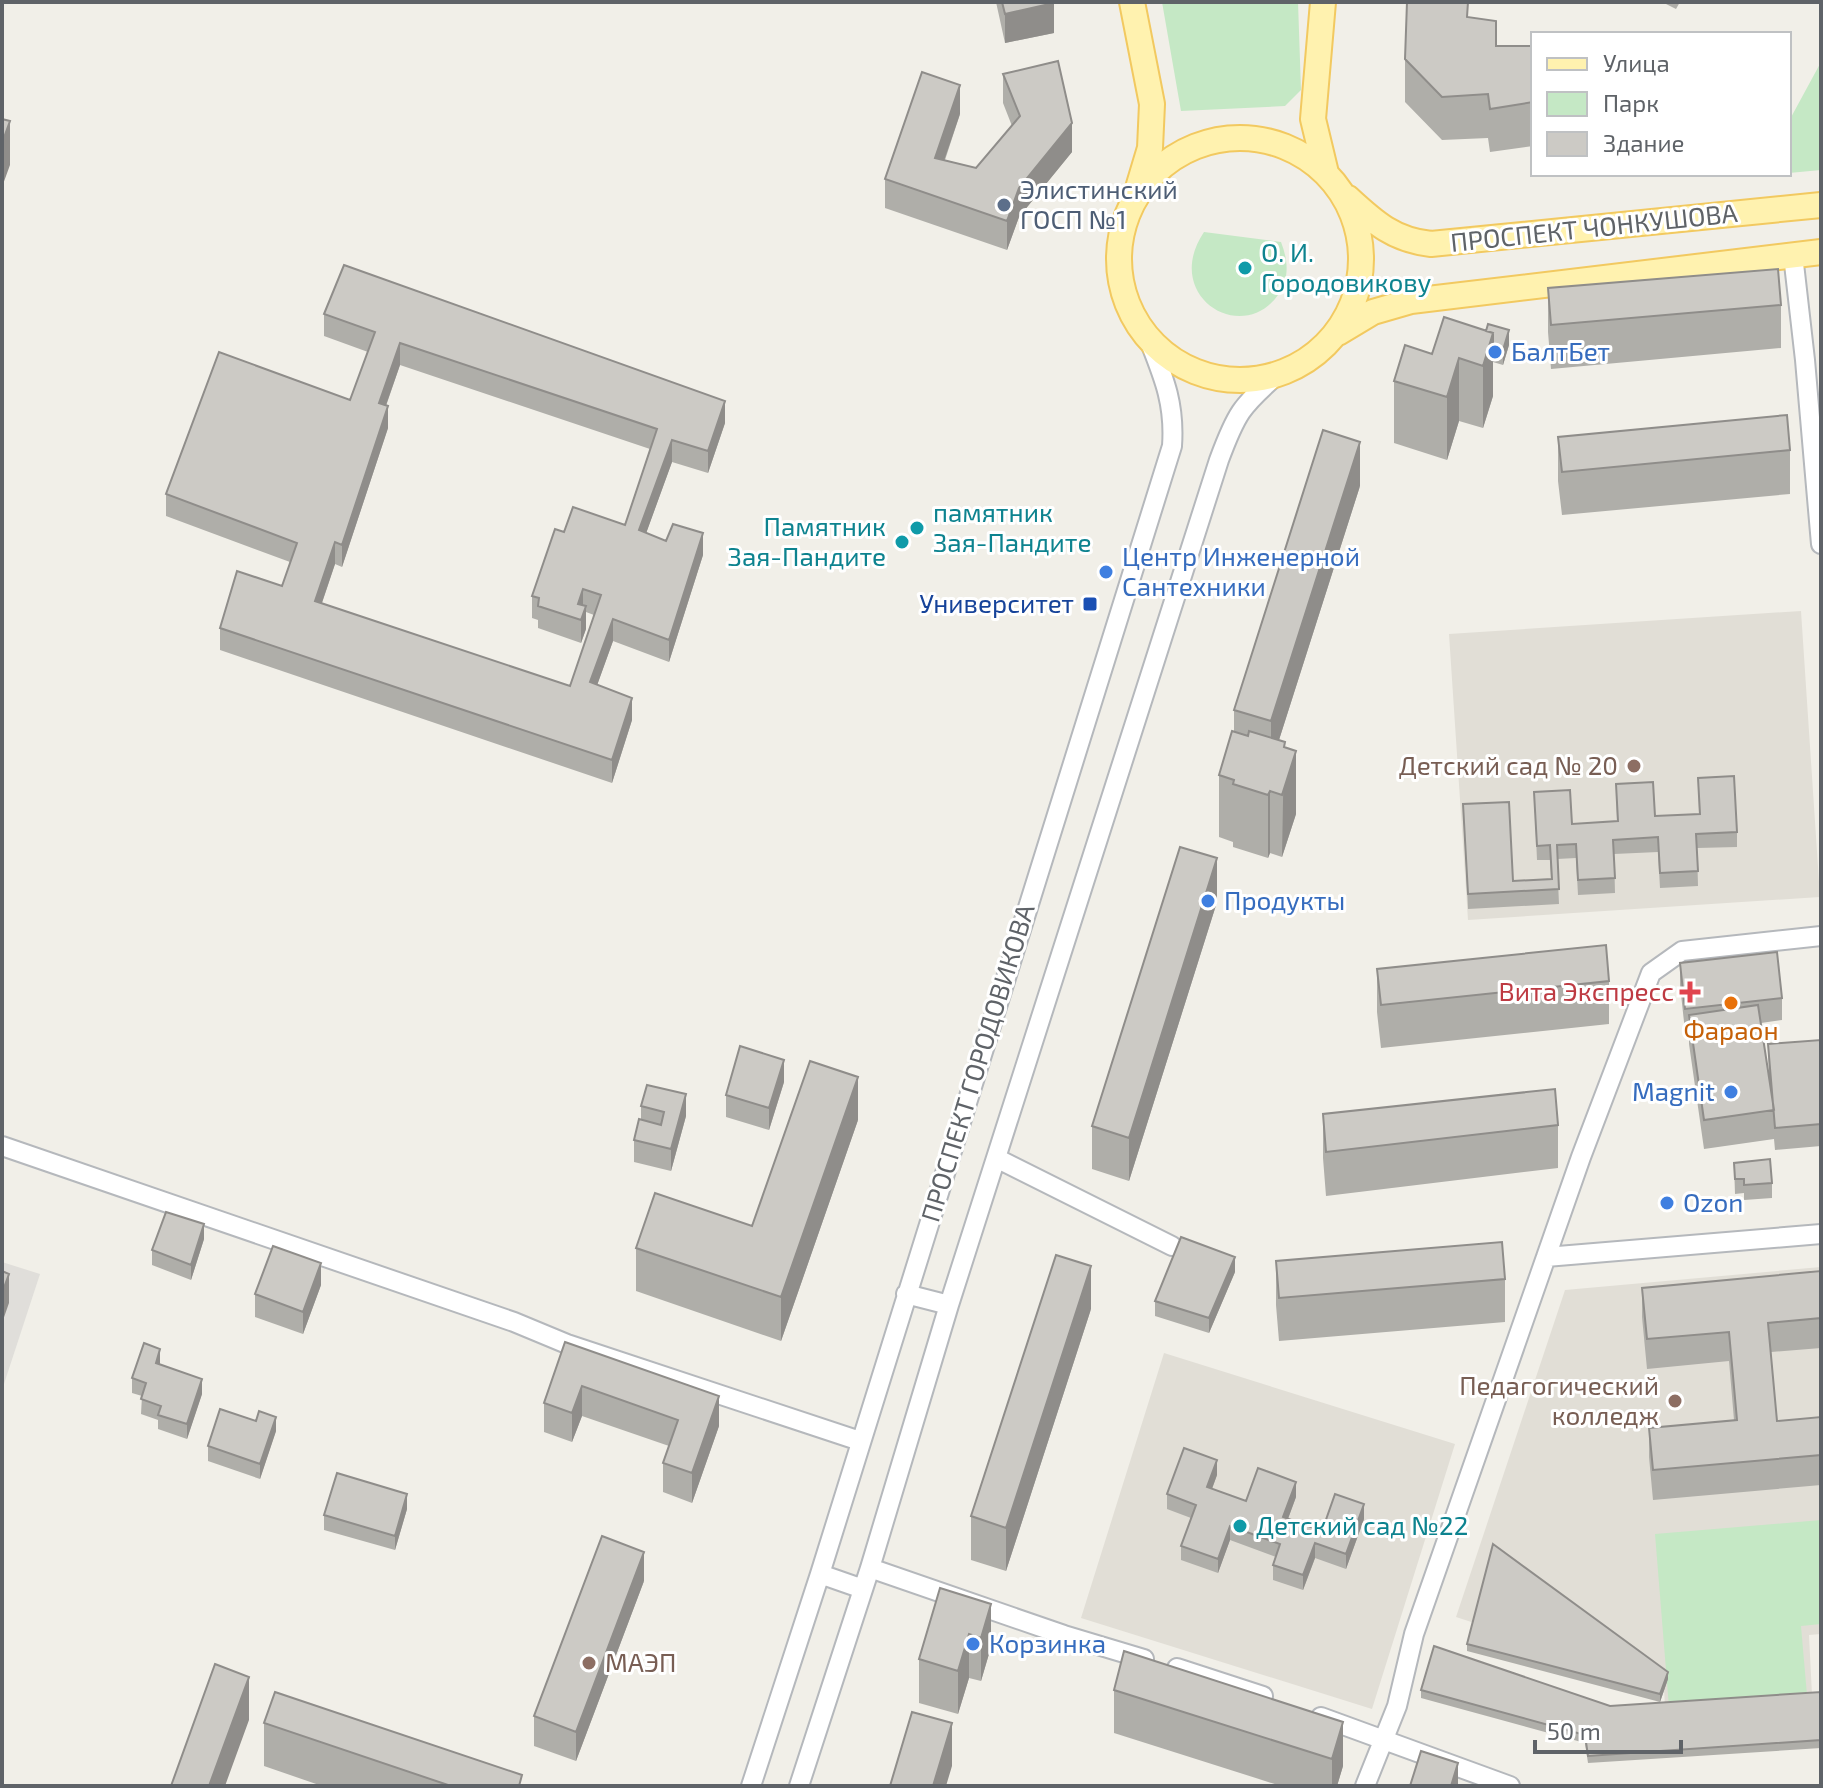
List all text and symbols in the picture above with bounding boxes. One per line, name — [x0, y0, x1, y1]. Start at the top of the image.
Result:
legend — [1531, 32, 1791, 176]
text: Улица — [1603, 48, 1670, 77]
text: Парк — [1603, 88, 1659, 117]
text: Здание — [1603, 128, 1685, 157]
place label: Элистинский ГОСП №1 — [1020, 173, 1178, 234]
marker: Элистинский ГОСП №1 — [995, 196, 1013, 214]
street label: ПРОСПЕКТ ЧОНКУШОВА — [1449, 196, 1739, 257]
place label: О. И. Городовикову — [1261, 236, 1431, 298]
marker: О. И. Городовикову — [1236, 259, 1254, 277]
place label: БалтБет — [1511, 335, 1610, 366]
marker: БалтБет — [1486, 343, 1504, 361]
place label: памятник Зая-Пандите — [933, 496, 1091, 557]
place label: Памятник Зая-Пандите — [728, 510, 886, 571]
marker: памятник Зая-Пандите — [908, 519, 926, 537]
marker: Памятник Зая-Пандите — [893, 533, 911, 551]
place label: Центр Инженерной Сантехники — [1122, 540, 1360, 601]
marker: Центр Инженерной Сантехники — [1097, 563, 1115, 581]
place label: Университет — [919, 587, 1074, 618]
marker: Университет — [1081, 595, 1099, 613]
place label: Детский сад № 20 — [1399, 749, 1618, 780]
marker: Детский сад № 20 — [1625, 757, 1643, 775]
place label: Продукты — [1224, 884, 1345, 916]
marker: Продукты — [1199, 892, 1217, 910]
street label: ПРОСПЕКТ ГОРОДОВИКОВА — [913, 900, 1040, 1225]
place label: Вита Экспресс — [1499, 975, 1674, 1006]
marker: Вита Экспресс — [1681, 983, 1699, 1001]
marker: Фараон — [1722, 994, 1740, 1012]
place label: Фараон — [1683, 1014, 1779, 1045]
place label: Magnit — [1632, 1075, 1715, 1106]
marker: Magnit — [1722, 1083, 1740, 1101]
place label: Ozon — [1683, 1186, 1743, 1217]
marker: Ozon — [1658, 1194, 1676, 1212]
place label: Педагогический колледж — [1459, 1369, 1659, 1430]
marker: Педагогический колледж — [1666, 1392, 1684, 1410]
place label: Детский сад №22 — [1256, 1509, 1468, 1540]
marker: Детский сад №22 — [1231, 1517, 1249, 1535]
place label: Корзинка — [989, 1627, 1106, 1658]
marker: Корзинка — [964, 1635, 982, 1653]
place label: МАЭП — [605, 1646, 676, 1677]
marker: МАЭП — [580, 1654, 598, 1672]
scale bar — [1535, 1704, 1681, 1754]
text: 50 m — [1547, 1716, 1601, 1745]

